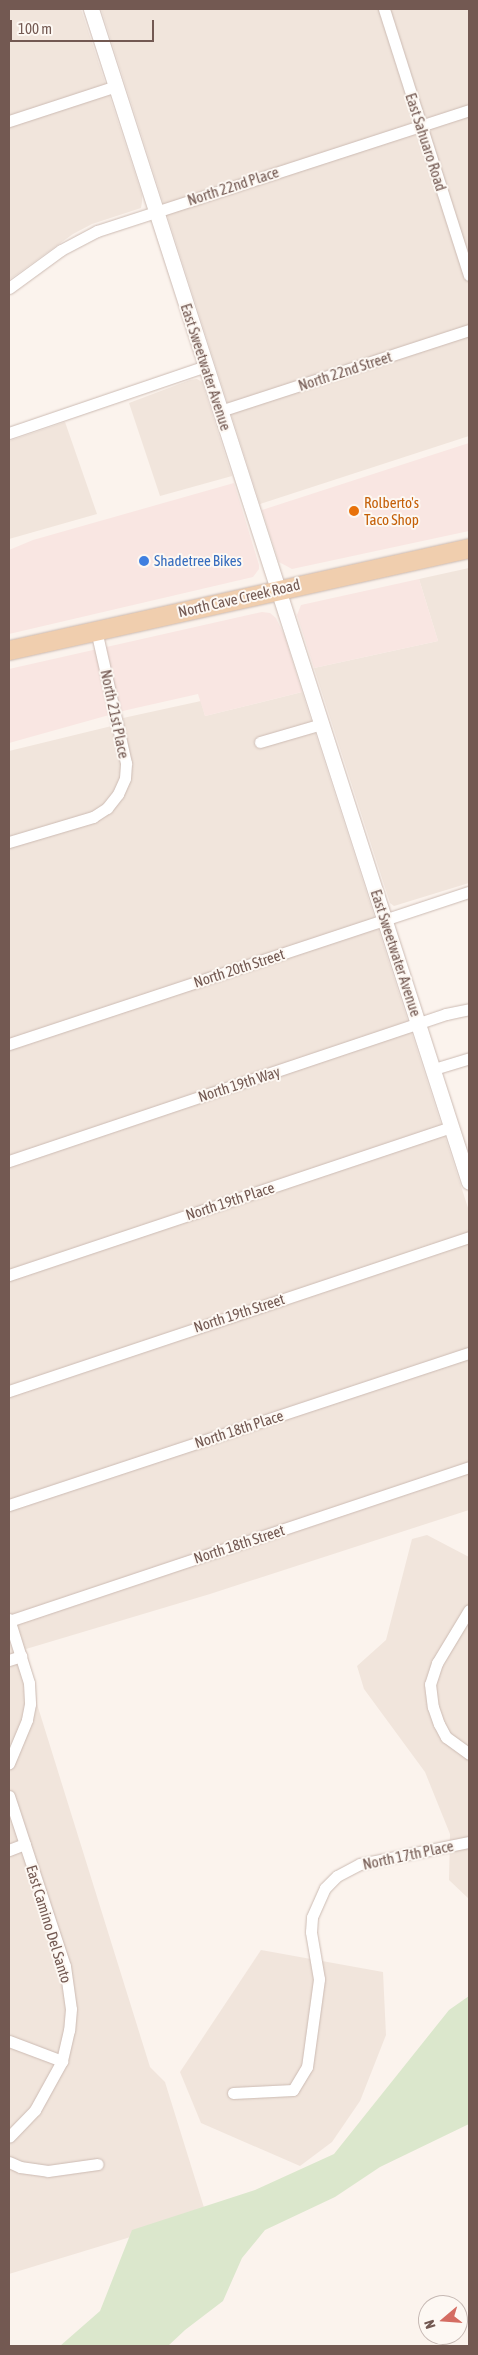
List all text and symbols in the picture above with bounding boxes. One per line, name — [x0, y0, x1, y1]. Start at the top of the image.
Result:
scale bar — [12, 10, 156, 42]
text: 100 m — [18, 20, 52, 37]
street label: East Sahuaro Road — [402, 91, 450, 193]
street label: North 22nd Place — [185, 163, 281, 209]
street label: East Sweetwater Avenue — [177, 301, 235, 433]
street label: North 22nd Street — [296, 347, 394, 395]
place label: Rolberto's Taco Shop — [364, 493, 419, 528]
marker: Rolberto's Taco Shop — [348, 505, 360, 517]
place label: Shadetree Bikes — [154, 552, 242, 570]
marker: Shadetree Bikes — [138, 555, 150, 567]
street label: North Cave Creek Road — [176, 575, 302, 621]
street label: North 21st Place — [97, 668, 133, 760]
street label: East Sweetwater Avenue — [367, 887, 425, 1019]
street label: North 20th Street — [191, 945, 287, 991]
street label: North 19th Way — [196, 1062, 282, 1106]
street label: North 19th Place — [183, 1178, 277, 1224]
street label: North 19th Street — [191, 1290, 287, 1336]
street label: North 18th Place — [192, 1406, 286, 1452]
street label: North 18th Street — [191, 1521, 287, 1567]
street label: North 17th Place — [361, 1837, 455, 1873]
street label: East Camino Del Santo — [23, 1863, 75, 1985]
north arrow — [418, 2295, 468, 2345]
text: N — [421, 2318, 439, 2331]

